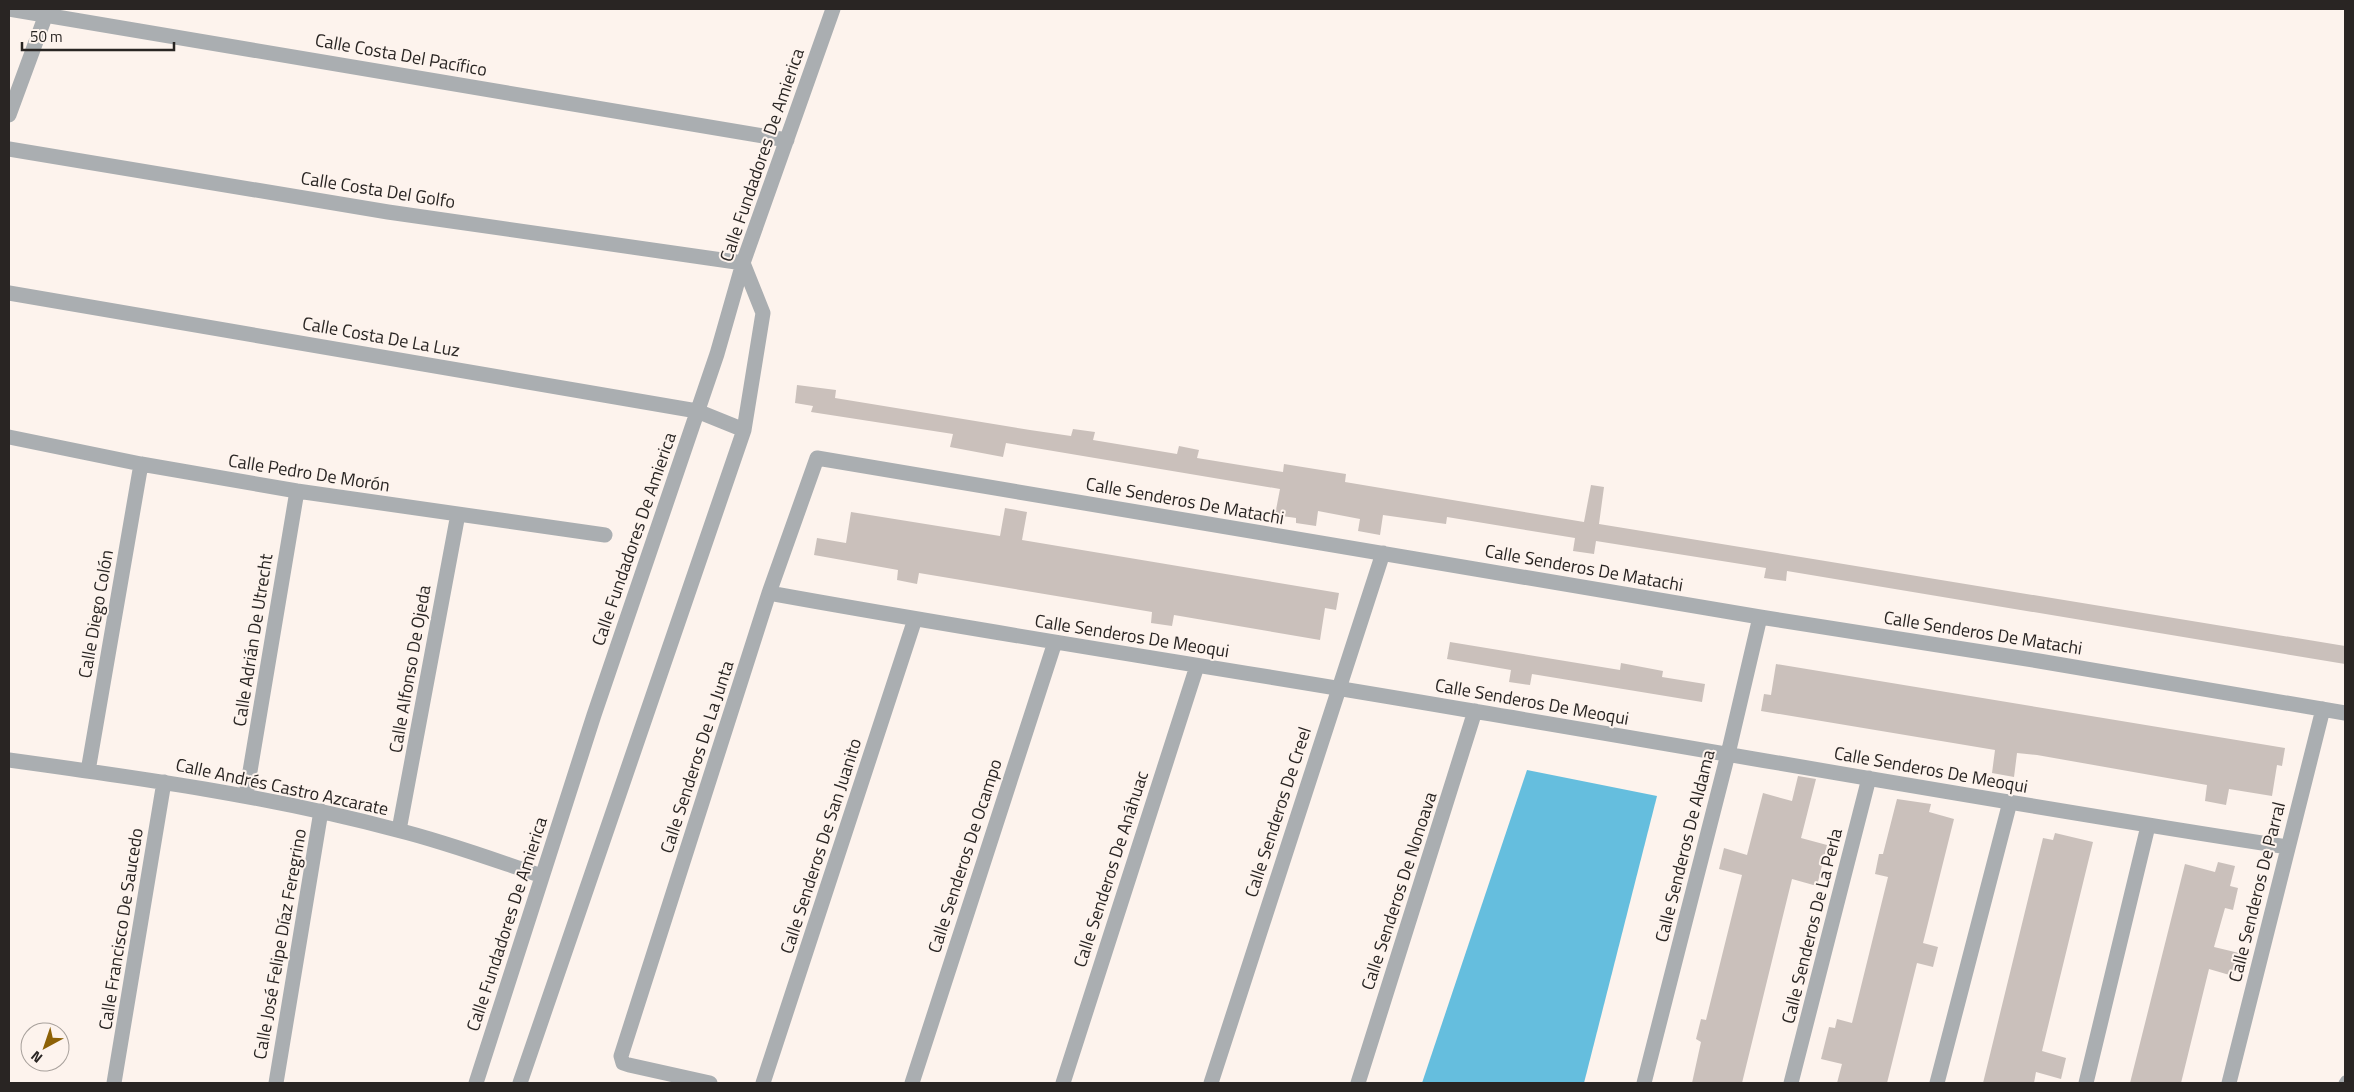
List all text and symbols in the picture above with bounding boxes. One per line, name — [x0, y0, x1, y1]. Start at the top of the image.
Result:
scale bar — [22, 20, 175, 52]
text: 50 m — [30, 25, 63, 48]
street label: Calle Costa Del Pacífico — [313, 26, 489, 83]
street label: Calle Fundadores De Amierica — [712, 44, 811, 265]
street label: Calle Costa Del Golfo — [299, 164, 457, 215]
street label: Calle Costa De La Luz — [300, 309, 462, 364]
street label: Calle Fundadores De Amierica — [584, 428, 683, 649]
street label: Calle Pedro De Morón — [226, 446, 392, 499]
street label: Calle Senderos De Matachi — [1084, 470, 1286, 531]
street label: Calle Senderos De Matachi — [1483, 537, 1685, 598]
street label: Calle Diego Colón — [71, 548, 120, 680]
street label: Calle Adrián De Utrecht — [226, 551, 280, 728]
street label: Calle Alfonso De Ojeda — [381, 583, 438, 755]
street label: Calle Senderos De Matachi — [1882, 603, 2084, 662]
street label: Calle Senderos De Meoqui — [1033, 607, 1231, 664]
street label: Calle Senderos De La Junta — [653, 657, 740, 857]
street label: Calle Senderos De Meoqui — [1433, 671, 1631, 732]
street label: Calle Senderos De Creel — [1237, 723, 1318, 901]
street label: Calle Senderos De San Juanito — [773, 734, 868, 957]
street label: Calle Senderos De Meoqui — [1832, 739, 2030, 800]
street label: Calle Senderos De Aldama — [1648, 747, 1721, 945]
street label: Calle Andrés Castro Azcarate — [173, 751, 391, 822]
street label: Calle Senderos De Ocampo — [920, 755, 1009, 956]
street label: Calle Senderos De Anáhuac — [1066, 767, 1155, 971]
street label: Calle Senderos De Nonoava — [1354, 788, 1443, 993]
street label: Calle Senderos De Parral — [2221, 799, 2292, 985]
street label: Calle Fundadores De Amierica — [459, 813, 554, 1035]
street label: Calle Senderos De La Perla — [1774, 825, 1849, 1026]
street label: Calle Francisco De Saucedo — [91, 826, 150, 1032]
street label: Calle José Felipe Díaz Feregrino — [246, 826, 313, 1061]
north arrow — [20, 1022, 70, 1072]
text: N — [26, 1046, 47, 1069]

